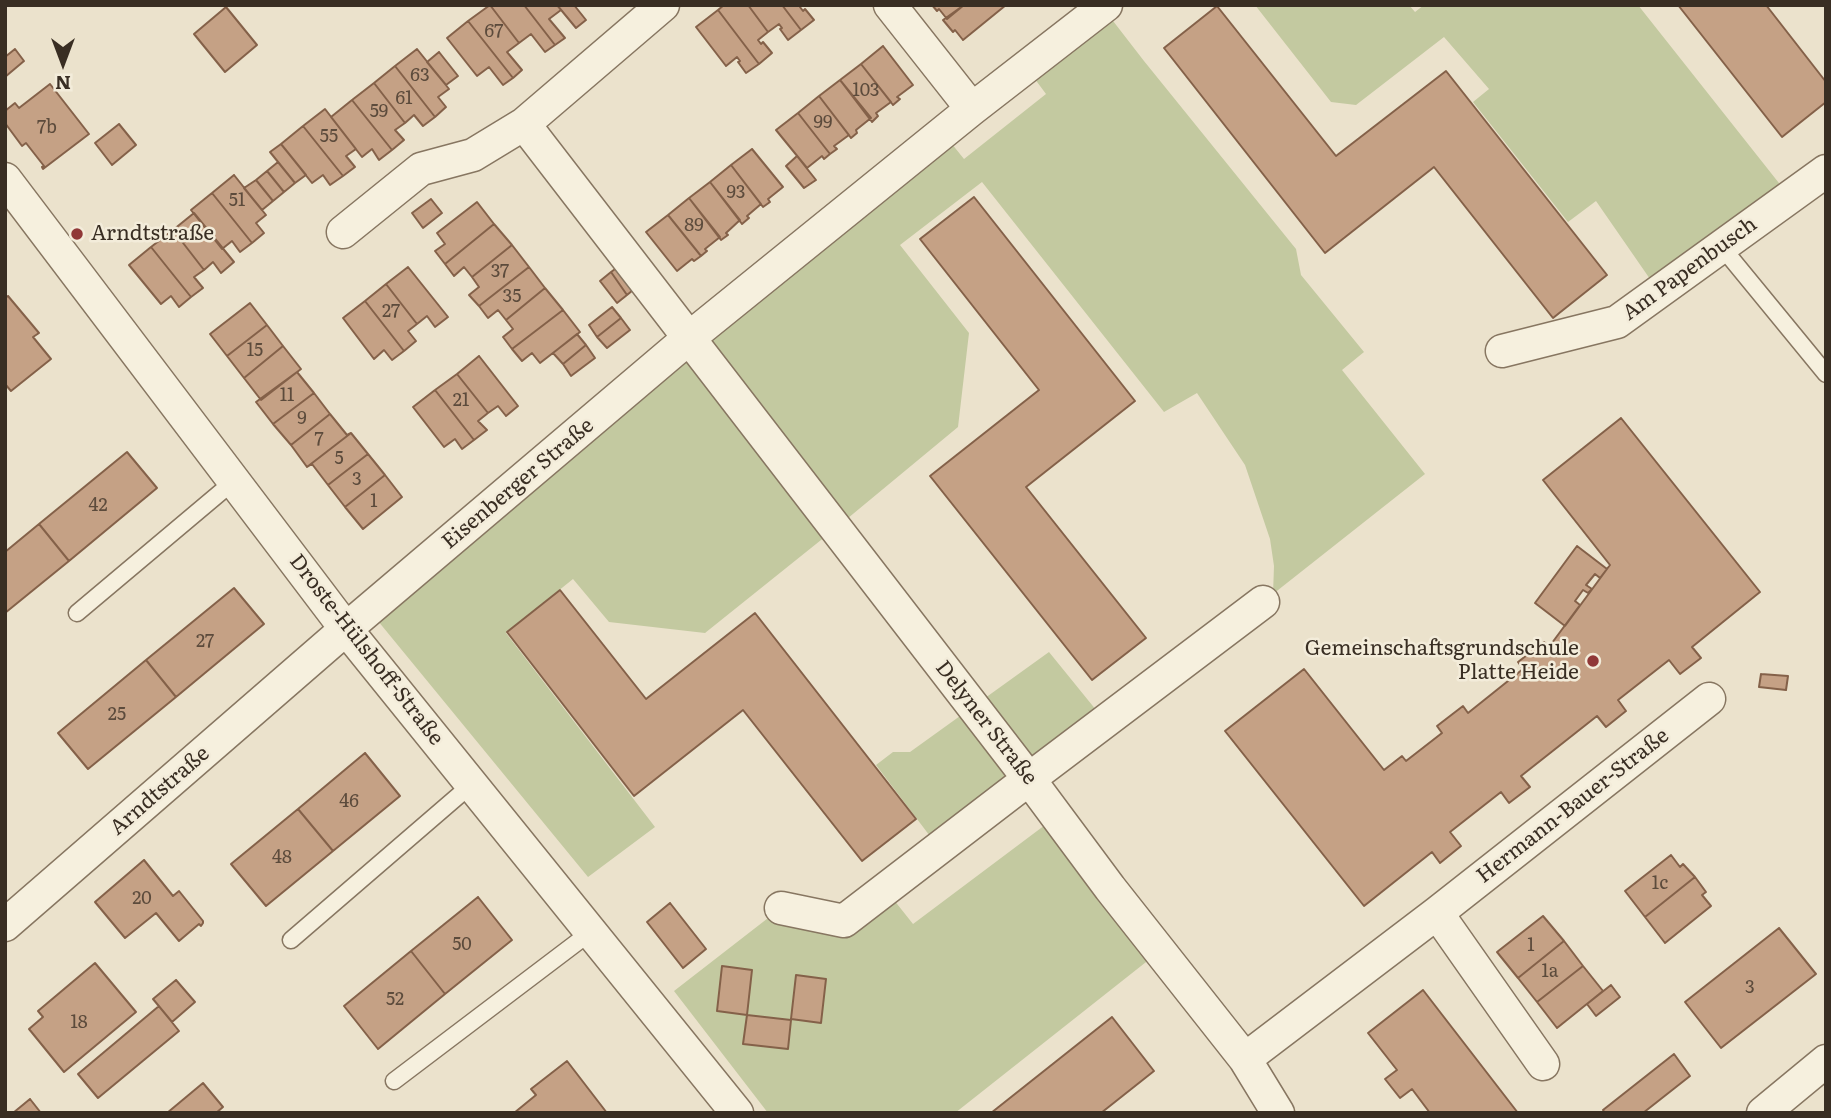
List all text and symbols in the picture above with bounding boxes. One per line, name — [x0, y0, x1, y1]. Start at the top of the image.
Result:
house number: 67 — [485, 21, 503, 43]
north arrow — [28, 28, 98, 98]
house number: 63 — [410, 65, 430, 87]
text: N — [55, 70, 71, 98]
house number: 103 — [852, 80, 880, 102]
house number: 61 — [396, 88, 412, 110]
house number: 59 — [370, 101, 388, 123]
house number: 99 — [814, 112, 832, 134]
house number: 7b — [37, 117, 57, 139]
house number: 55 — [320, 126, 338, 148]
house number: 93 — [726, 182, 746, 204]
house number: 51 — [229, 190, 245, 212]
street label: Am Papenbusch — [1618, 212, 1762, 326]
house number: 89 — [684, 215, 704, 237]
place label: Arndtstraße — [91, 221, 214, 247]
marker: Arndtstraße — [69, 226, 85, 242]
house number: 37 — [491, 261, 509, 283]
house number: 35 — [503, 286, 521, 308]
house number: 27 — [382, 301, 400, 323]
house number: 15 — [247, 340, 263, 362]
house number: 11 — [280, 385, 294, 407]
house number: 21 — [453, 390, 469, 412]
house number: 9 — [297, 408, 307, 430]
street label: Eisenberger Straße — [437, 413, 599, 555]
house number: 7 — [314, 429, 324, 451]
house number: 5 — [334, 448, 344, 470]
house number: 3 — [352, 469, 362, 491]
house number: 1 — [370, 491, 378, 513]
house number: 42 — [88, 495, 108, 517]
street label: Droste-Hülshoff-Straße — [284, 549, 448, 751]
house number: 27 — [196, 631, 214, 653]
place label: Gemeinschaftsgrundschule Platte Heide — [1305, 636, 1579, 686]
marker: Gemeinschaftsgrundschule Platte Heide — [1585, 653, 1601, 669]
street label: Delyner Straße — [930, 656, 1042, 790]
house number: 25 — [108, 704, 126, 726]
street label: Hermann-Bauer-Straße — [1472, 723, 1674, 889]
street label: Arndtstraße — [105, 741, 215, 841]
house number: 46 — [339, 791, 359, 813]
house number: 48 — [272, 847, 292, 869]
house number: 1c — [1652, 873, 1668, 895]
house number: 20 — [132, 888, 152, 910]
house number: 50 — [452, 934, 472, 956]
house number: 1 — [1527, 935, 1535, 957]
house number: 1a — [1541, 961, 1559, 983]
house number: 3 — [1745, 977, 1755, 999]
house number: 52 — [386, 989, 404, 1011]
house number: 18 — [70, 1012, 88, 1034]

